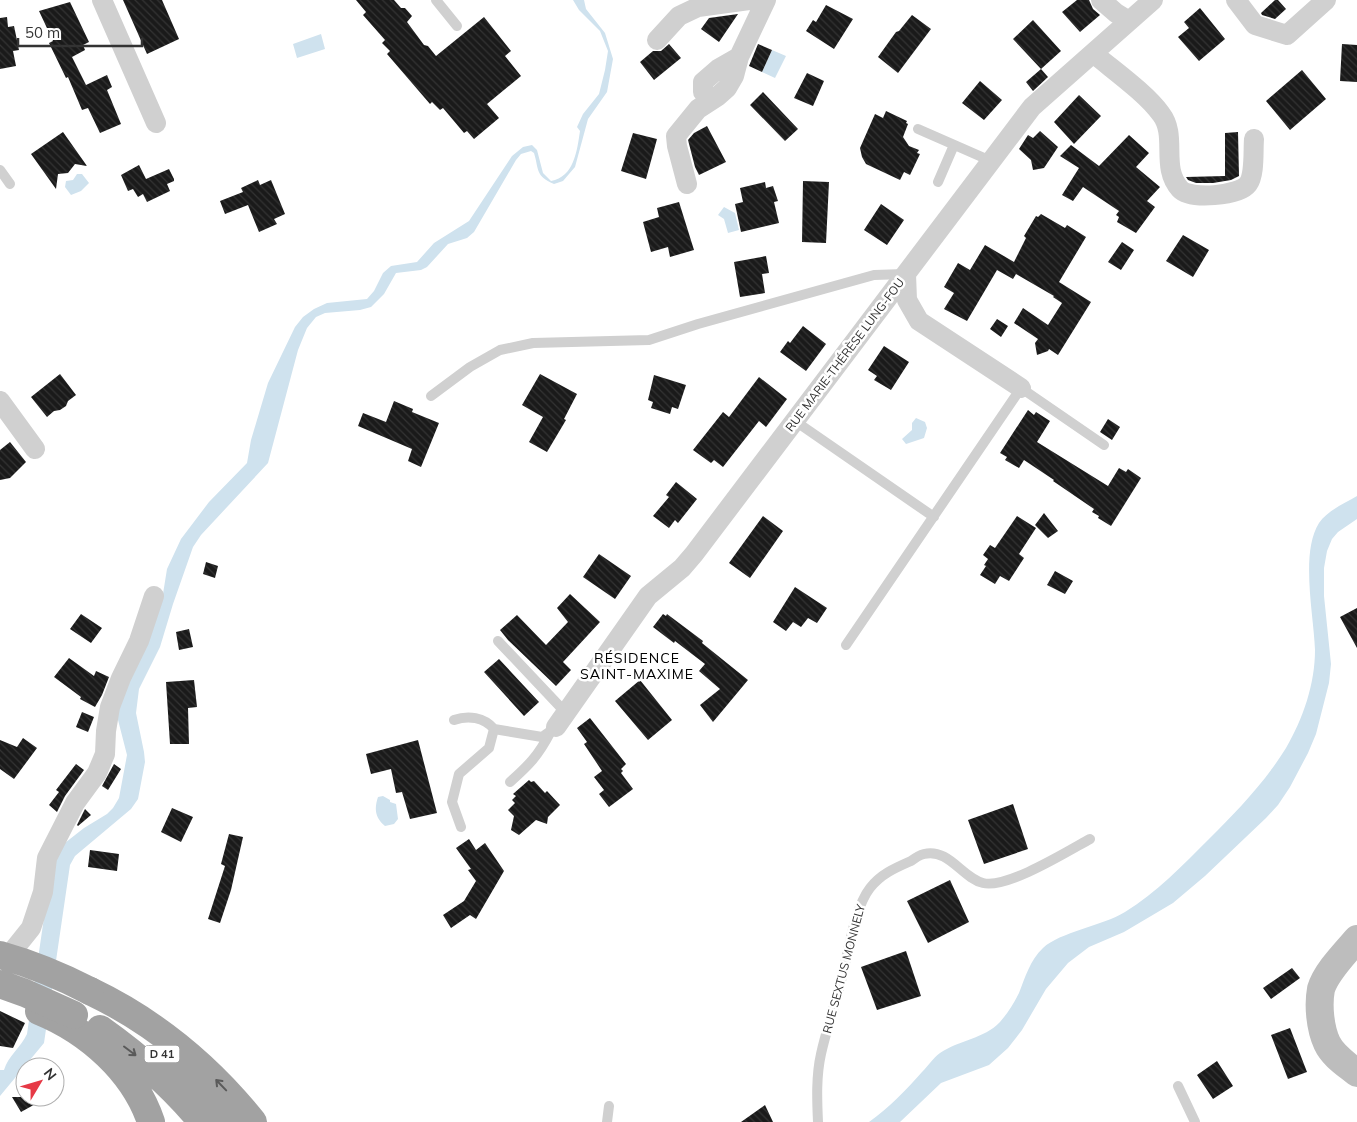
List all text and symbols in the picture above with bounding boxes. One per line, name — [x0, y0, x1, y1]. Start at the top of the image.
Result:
scale bar — [18, 15, 141, 47]
text: 50 m — [25, 23, 60, 42]
street label: RUE MARIE-THÉRÈSE LUNG-FOU — [782, 275, 907, 434]
district label: RÉSIDENCE SAINT-MAXIME — [580, 649, 694, 683]
street label: RUE SEXTUS MONNELY — [819, 902, 868, 1035]
one-way arrow — [123, 1046, 137, 1056]
road number: D 41 — [144, 1046, 180, 1062]
north arrow — [15, 1057, 65, 1107]
text: N — [40, 1064, 61, 1084]
one-way arrow — [215, 1079, 227, 1091]

